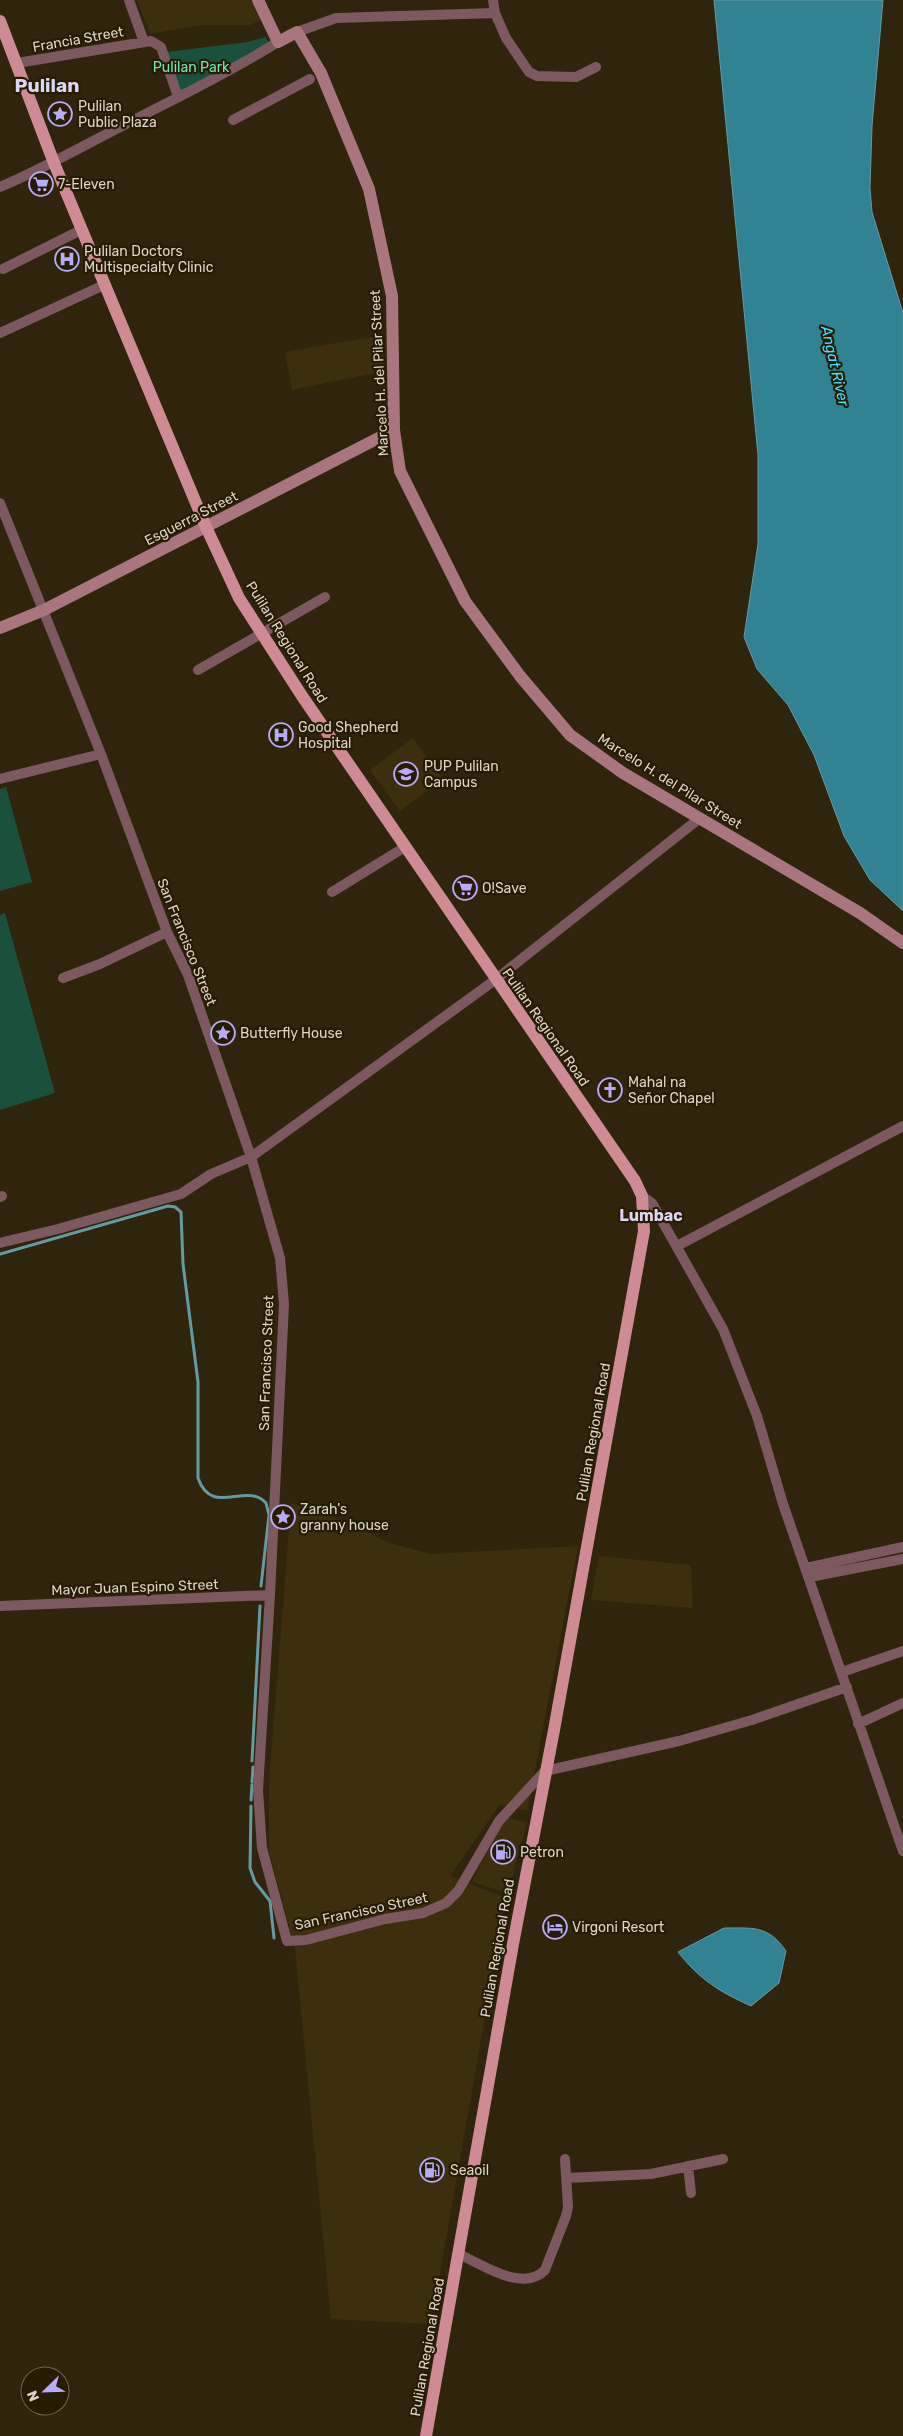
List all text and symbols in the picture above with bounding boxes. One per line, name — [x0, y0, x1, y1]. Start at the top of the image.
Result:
street label: Francia Street — [31, 23, 125, 56]
park label: Pulilan Park — [153, 59, 230, 76]
district label: Pulilan — [15, 74, 79, 97]
place label: Pulilan Public Plaza — [78, 98, 157, 131]
place icon: Pulilan Public Plaza — [47, 101, 73, 127]
supermarket icon: 7-Eleven — [28, 171, 54, 197]
place label: 7-Eleven — [58, 176, 115, 193]
place label: Pulilan Doctors Multispecialty Clinic — [84, 243, 214, 276]
hospital icon: Pulilan Doctors Multispecialty Clinic — [54, 246, 80, 272]
street label: Marcelo H. del Pilar Street — [367, 289, 392, 457]
water label: Angat River — [817, 323, 853, 409]
street label: Esguerra Street — [142, 487, 241, 549]
street label: Pulilan Regional Road — [242, 578, 331, 706]
place label: Good Shepherd Hospital — [298, 719, 399, 752]
hospital icon: Good Shepherd Hospital — [268, 722, 294, 748]
street label: Marcelo H. del Pilar Street — [595, 730, 745, 833]
place label: PUP Pulilan Campus — [424, 758, 499, 791]
school or university icon: PUP Pulilan Campus — [393, 761, 419, 787]
supermarket icon: O!Save — [452, 875, 478, 901]
street label: San Francisco Street — [153, 876, 220, 1009]
place label: O!Save — [482, 880, 527, 897]
street label: Pulilan Regional Road — [498, 965, 593, 1090]
place icon: Butterfly House — [210, 1020, 236, 1046]
place label: Butterfly House — [240, 1025, 343, 1042]
place label: Mahal na Señor Chapel — [628, 1074, 715, 1107]
church icon: Mahal na Señor Chapel — [597, 1077, 623, 1103]
district label: Lumbac — [619, 1206, 683, 1225]
street label: San Francisco Street — [256, 1294, 277, 1431]
street label: Pulilan Regional Road — [573, 1362, 614, 1503]
place label: Zarah's granny house — [300, 1501, 389, 1534]
place icon: Zarah's granny house — [270, 1504, 296, 1530]
street label: Mayor Juan Espino Street — [51, 1576, 219, 1599]
fuel station icon: Petron — [490, 1839, 516, 1865]
place label: Petron — [520, 1844, 564, 1861]
street label: Pulilan Regional Road — [477, 1878, 518, 2019]
street label: San Francisco Street — [293, 1889, 430, 1934]
hotel icon: Virgoni Resort — [542, 1914, 568, 1940]
place label: Virgoni Resort — [572, 1919, 665, 1936]
fuel station icon: Seaoil — [419, 2157, 445, 2183]
place label: Seaoil — [450, 2162, 489, 2179]
street label: Pulilan Regional Road — [407, 2277, 448, 2418]
north arrow — [20, 2366, 70, 2416]
text: N — [24, 2388, 43, 2404]

